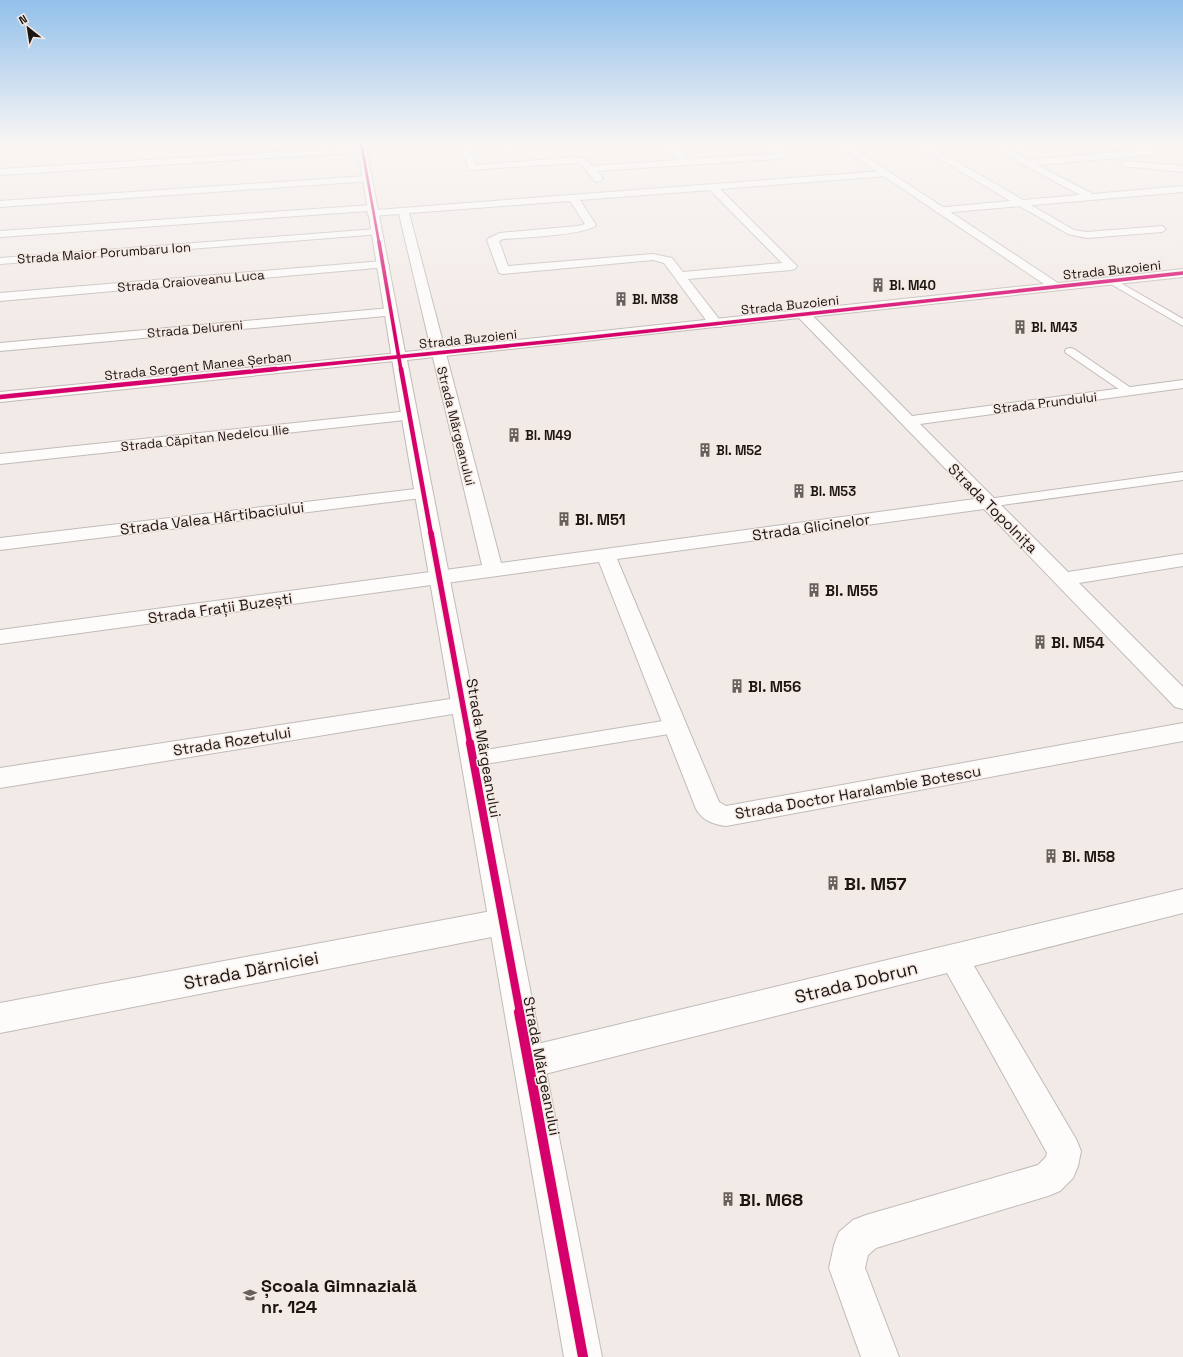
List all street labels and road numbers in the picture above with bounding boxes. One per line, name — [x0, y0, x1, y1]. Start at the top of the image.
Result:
street label: Strada Maior Porumbaru Ion — [17, 238, 191, 268]
street label: Strada Buzoieni — [1062, 256, 1162, 284]
street label: Strada Craioveanu Luca — [117, 266, 266, 296]
street label: Strada Buzoieni — [740, 291, 840, 319]
street label: Strada Delureni — [146, 316, 244, 342]
street label: Strada Buzoieni — [418, 325, 518, 353]
street label: Strada Sergent Manea Șerban — [104, 348, 292, 384]
street label: Strada Mărgeanului — [433, 365, 479, 487]
street label: Strada Prundului — [992, 388, 1098, 418]
street label: Strada Căpitan Nedelcu Ilie — [120, 421, 290, 455]
street label: Strada Topolnița — [944, 459, 1042, 557]
street label: Strada Valea Hârtibaciului — [119, 497, 305, 539]
street label: Strada Glicinelor — [751, 509, 871, 545]
street label: Strada Frații Buzești — [147, 588, 293, 628]
street label: Strada Mărgeanului — [462, 677, 506, 819]
street label: Strada Rozetului — [172, 722, 292, 760]
street label: Strada Doctor Haralambie Botescu — [733, 761, 983, 823]
street label: Strada Dărniciei — [181, 946, 321, 994]
street label: Strada Dobrun — [792, 956, 920, 1008]
street label: Strada Mărgeanului — [519, 995, 565, 1137]

